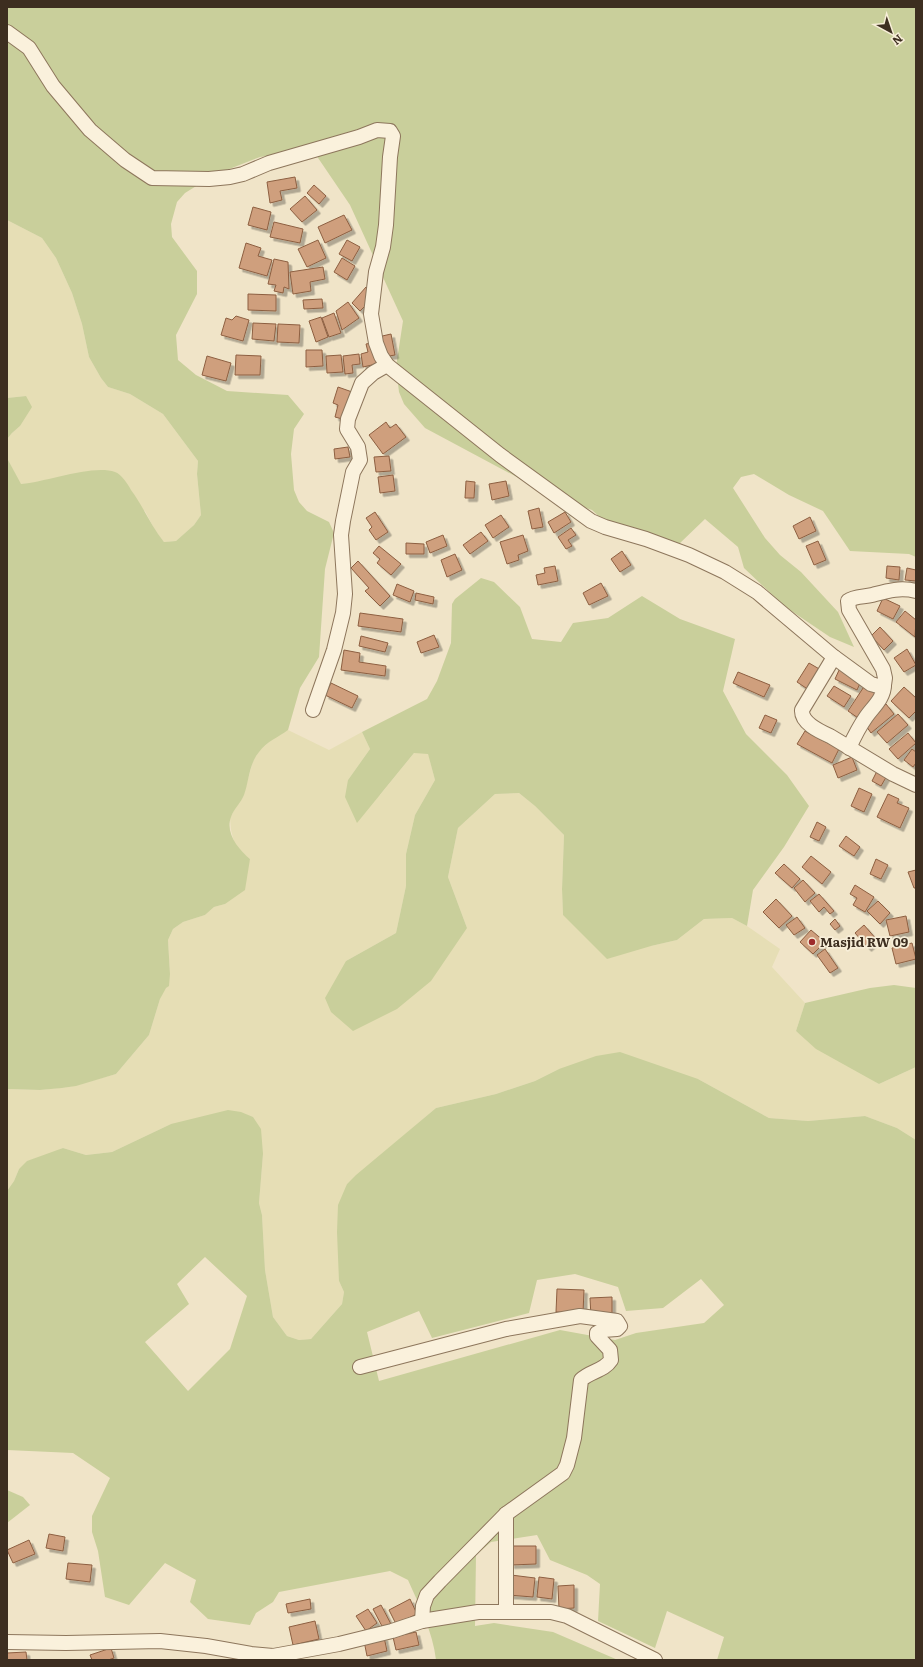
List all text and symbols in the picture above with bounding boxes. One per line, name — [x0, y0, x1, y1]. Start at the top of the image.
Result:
north arrow — [871, 12, 911, 52]
text: N — [889, 31, 907, 50]
place label: Masjid RW 09 — [820, 932, 909, 951]
marker: Masjid RW 09 — [807, 937, 817, 947]

